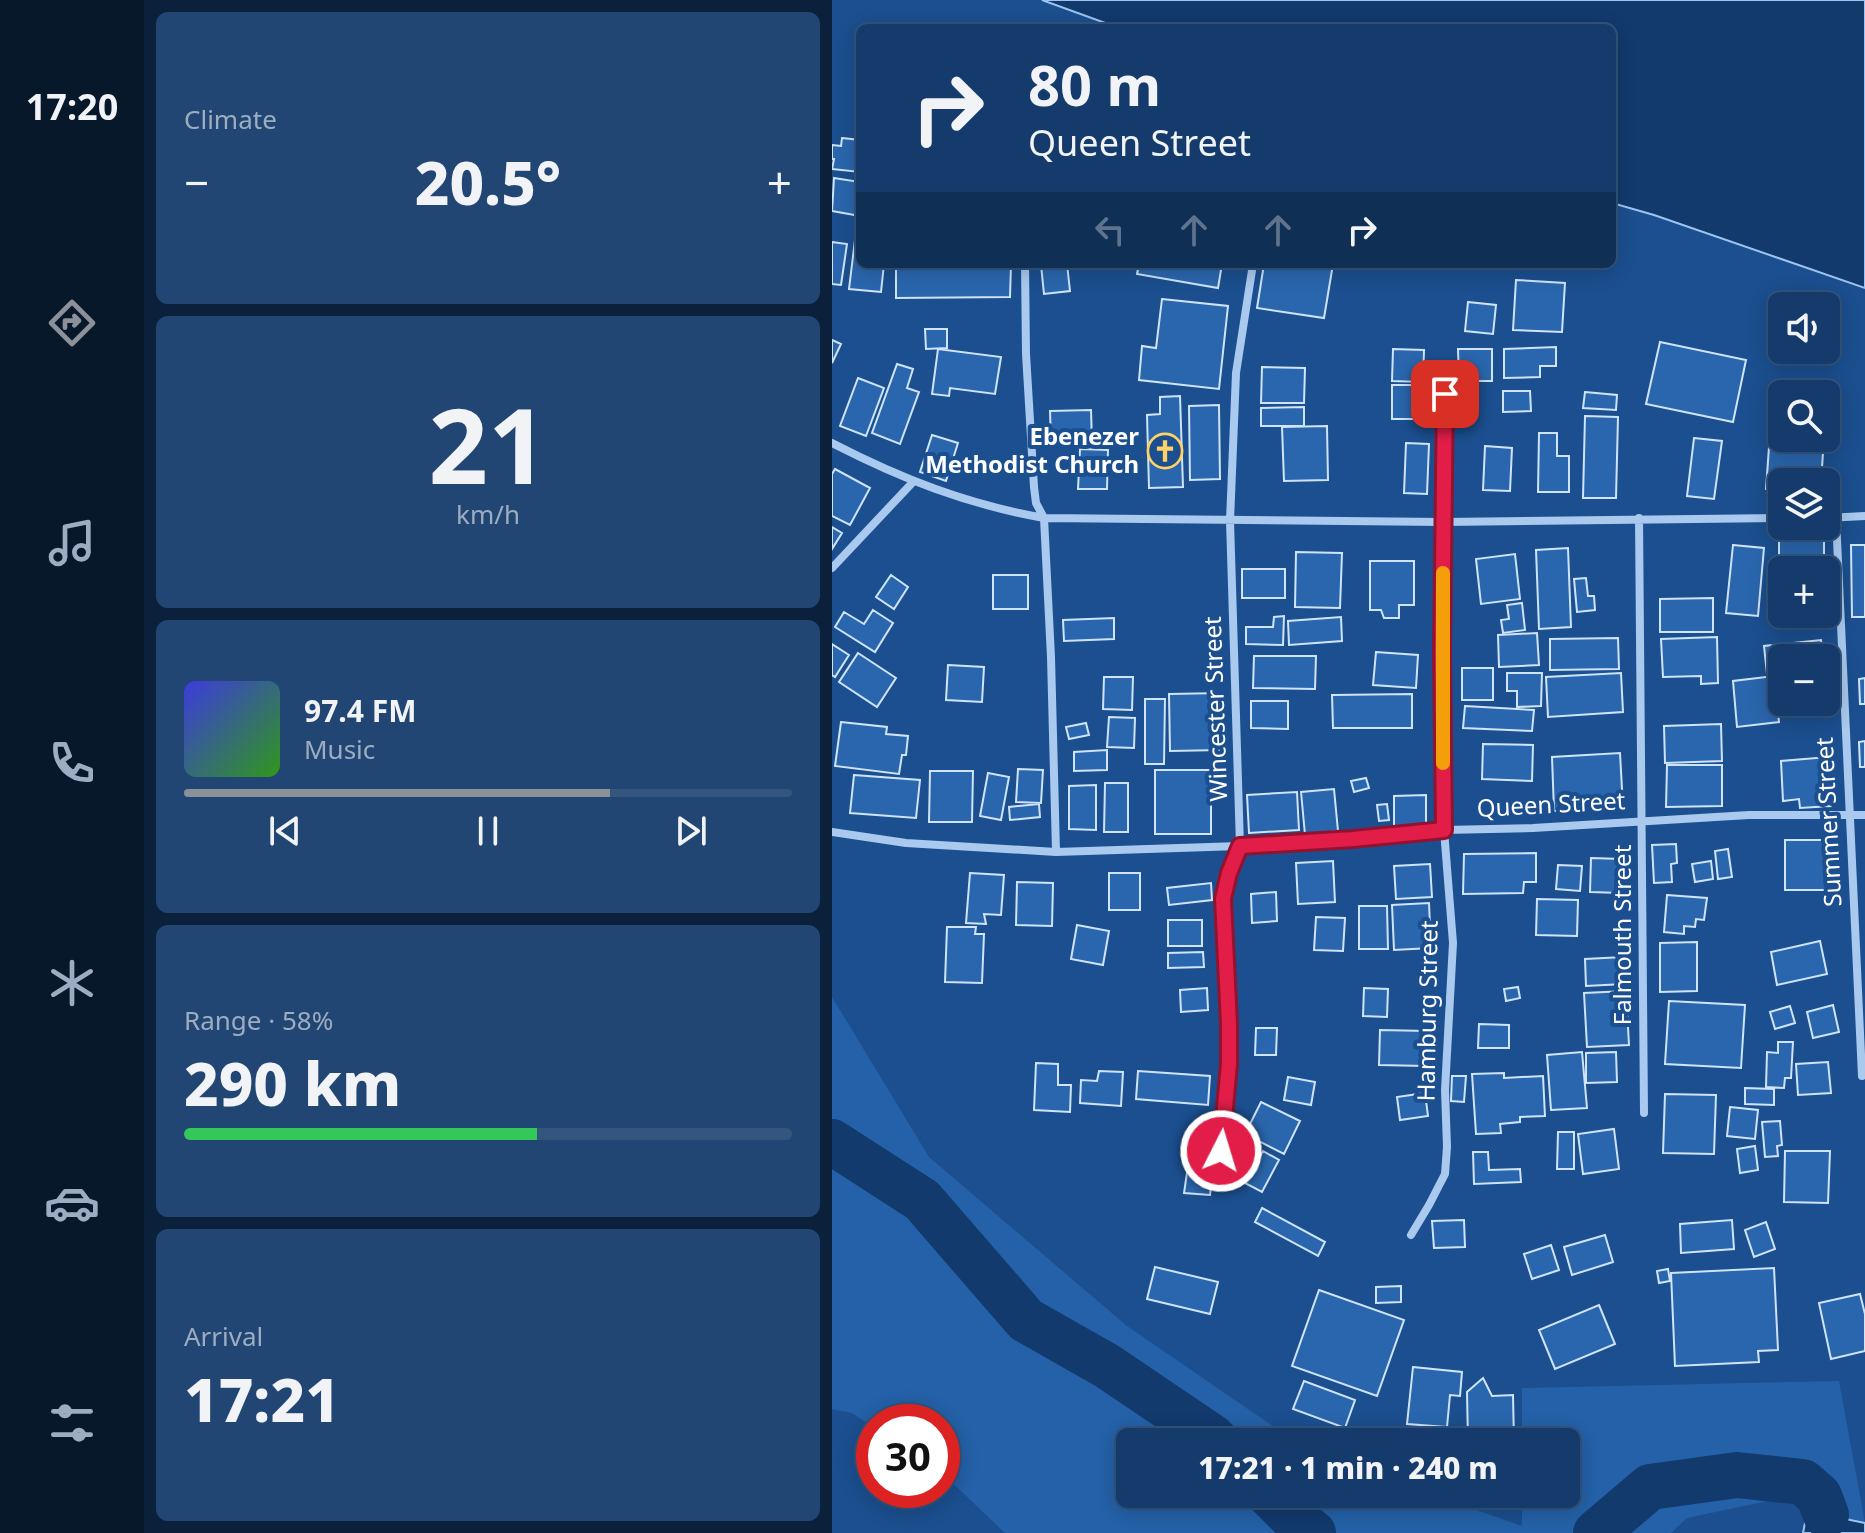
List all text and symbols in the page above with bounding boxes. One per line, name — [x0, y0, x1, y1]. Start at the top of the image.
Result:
text: 80 m — [1028, 46, 1161, 122]
icon: right — [896, 56, 1000, 160]
text: 17:20 — [26, 82, 118, 131]
text: Climate — [184, 101, 277, 137]
text: Queen Street — [1028, 118, 1251, 167]
text: 20.5° — [415, 141, 561, 223]
text: − — [184, 152, 209, 212]
text: + — [767, 152, 792, 212]
icon: left — [1088, 208, 1132, 252]
icon: ahead — [1172, 208, 1216, 252]
icon: ahead — [1256, 208, 1300, 252]
icon: right — [1340, 208, 1384, 252]
map controls — [1768, 292, 1840, 716]
button: sound — [1768, 292, 1840, 364]
icon: directions — [44, 295, 100, 351]
pin — [1411, 360, 1479, 428]
icon: arrive — [1423, 372, 1467, 416]
text: 21 — [429, 373, 547, 514]
button: search — [1768, 380, 1840, 452]
place label: Ebenezer Methodist Church — [925, 419, 1139, 480]
church icon: Ebenezer Methodist Church — [1146, 432, 1184, 470]
button: layers — [1768, 468, 1840, 540]
text: km/h — [456, 496, 520, 532]
icon: music — [44, 515, 100, 571]
button: + — [1768, 556, 1840, 628]
street label: Wincester Street — [1195, 616, 1234, 802]
button: − — [1768, 644, 1840, 716]
text: 97.4 FM — [304, 690, 416, 731]
text: Music — [304, 731, 375, 767]
icon: phone — [44, 735, 100, 791]
street label: Summer Street — [1807, 736, 1848, 908]
street label: Queen Street — [1476, 783, 1626, 824]
icon: previous — [263, 809, 307, 853]
icon: pause — [466, 809, 510, 853]
icon: next — [669, 809, 713, 853]
street label: Falmouth Street — [1605, 844, 1638, 1025]
street label: Hamburg Street — [1408, 920, 1445, 1102]
icon: climate — [44, 955, 100, 1011]
text: Range · 58% — [184, 1002, 333, 1038]
text: 290 km — [184, 1042, 401, 1124]
position arrow — [1179, 1109, 1263, 1193]
icon: car — [44, 1175, 100, 1231]
text: Arrival — [184, 1318, 263, 1354]
text: 17:21 — [184, 1358, 340, 1440]
icon: filters — [44, 1395, 100, 1451]
speed limit sign: 30 — [856, 1404, 960, 1508]
text: 17:21 · 1 min · 240 m — [1198, 1447, 1498, 1488]

